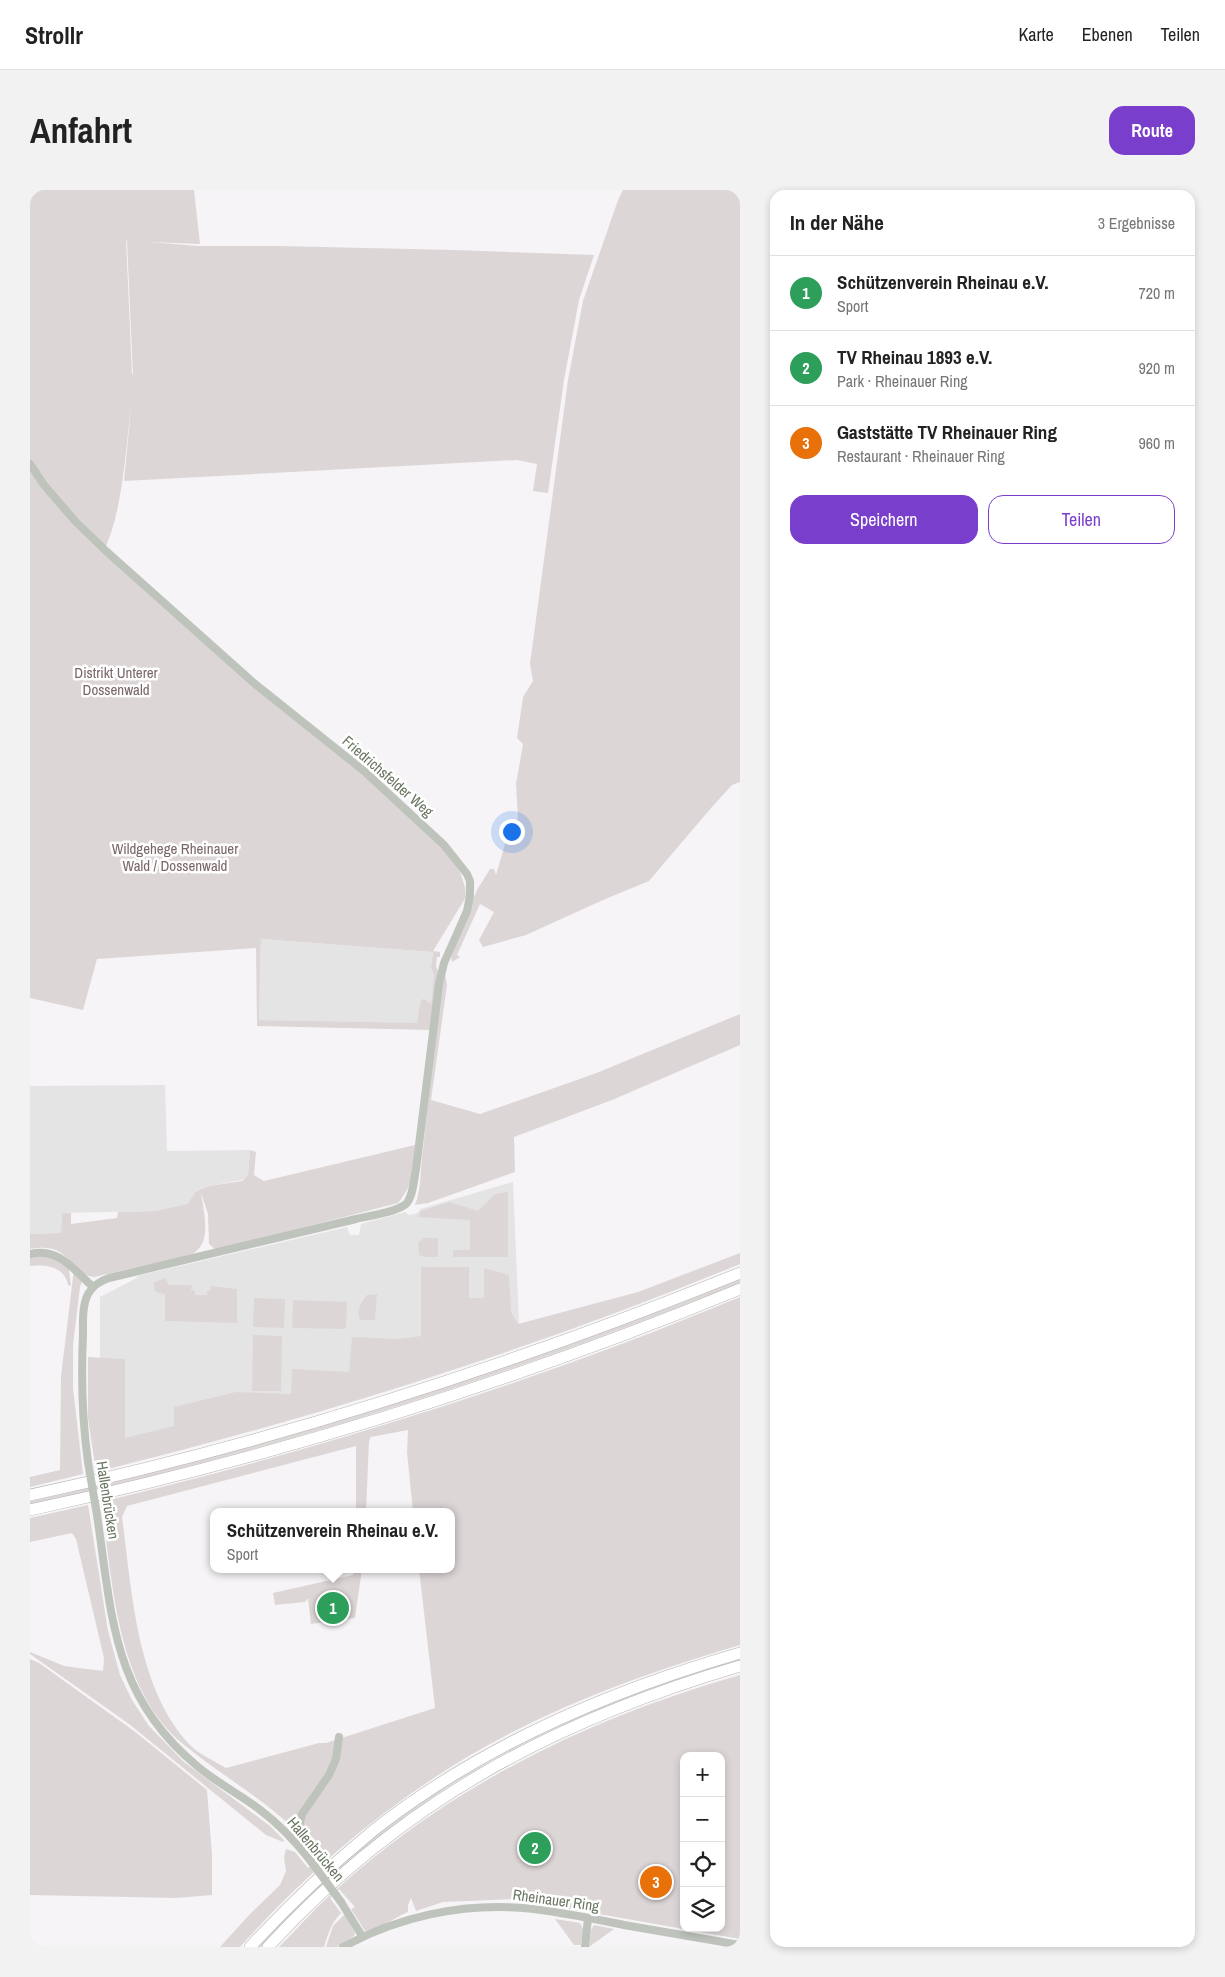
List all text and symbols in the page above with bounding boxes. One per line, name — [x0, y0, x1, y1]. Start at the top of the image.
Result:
text: Strollr — [25, 19, 83, 51]
text: Karte — [1018, 22, 1054, 47]
text: Ebenen — [1082, 22, 1133, 47]
text: Teilen — [1161, 22, 1200, 47]
button: Route — [1109, 106, 1195, 155]
text: Anfahrt — [30, 107, 132, 154]
text: In der Nähe — [790, 208, 884, 237]
text: 3 Ergebnisse — [1098, 212, 1175, 234]
text: Schützenverein Rheinau e.V. — [837, 269, 1049, 295]
text: 1 — [802, 282, 810, 304]
text: 720 m — [1139, 282, 1175, 304]
text: Sport — [837, 295, 868, 317]
text: TV Rheinau 1893 e.V. — [837, 344, 992, 370]
text: 2 — [802, 357, 810, 379]
text: 920 m — [1139, 357, 1175, 379]
text: Park · Rheinauer Ring — [837, 370, 968, 392]
text: Gaststätte TV Rheinauer Ring — [837, 419, 1057, 445]
text: 3 — [802, 432, 810, 454]
text: 960 m — [1139, 432, 1175, 454]
text: Restaurant · Rheinauer Ring — [837, 445, 1005, 467]
button: Speichern — [790, 495, 978, 544]
button: Teilen — [988, 495, 1175, 544]
park label: Distrikt Unterer Dossenwald — [74, 662, 158, 700]
street label: Friedrichsfelder Weg — [338, 730, 438, 822]
your location — [499, 819, 525, 845]
park label: Wildgehege Rheinauer Wald / Dossenwald — [112, 838, 238, 876]
street label: Hallenbrücken — [91, 1460, 125, 1540]
popup — [210, 1508, 455, 1573]
text: Schützenverein Rheinau e.V. — [227, 1517, 438, 1543]
text: Sport — [227, 1543, 258, 1565]
pin: 1 — [317, 1589, 349, 1627]
map controls — [680, 1752, 725, 1932]
button: + — [680, 1752, 725, 1797]
button: − — [680, 1797, 725, 1842]
street label: Hallenbrücken — [283, 1812, 349, 1886]
pin: 2 — [519, 1829, 551, 1867]
button: locate — [680, 1842, 725, 1887]
pin: 3 — [640, 1863, 672, 1901]
street label: Rheinauer Ring — [512, 1884, 601, 1916]
button: layers — [680, 1887, 725, 1932]

